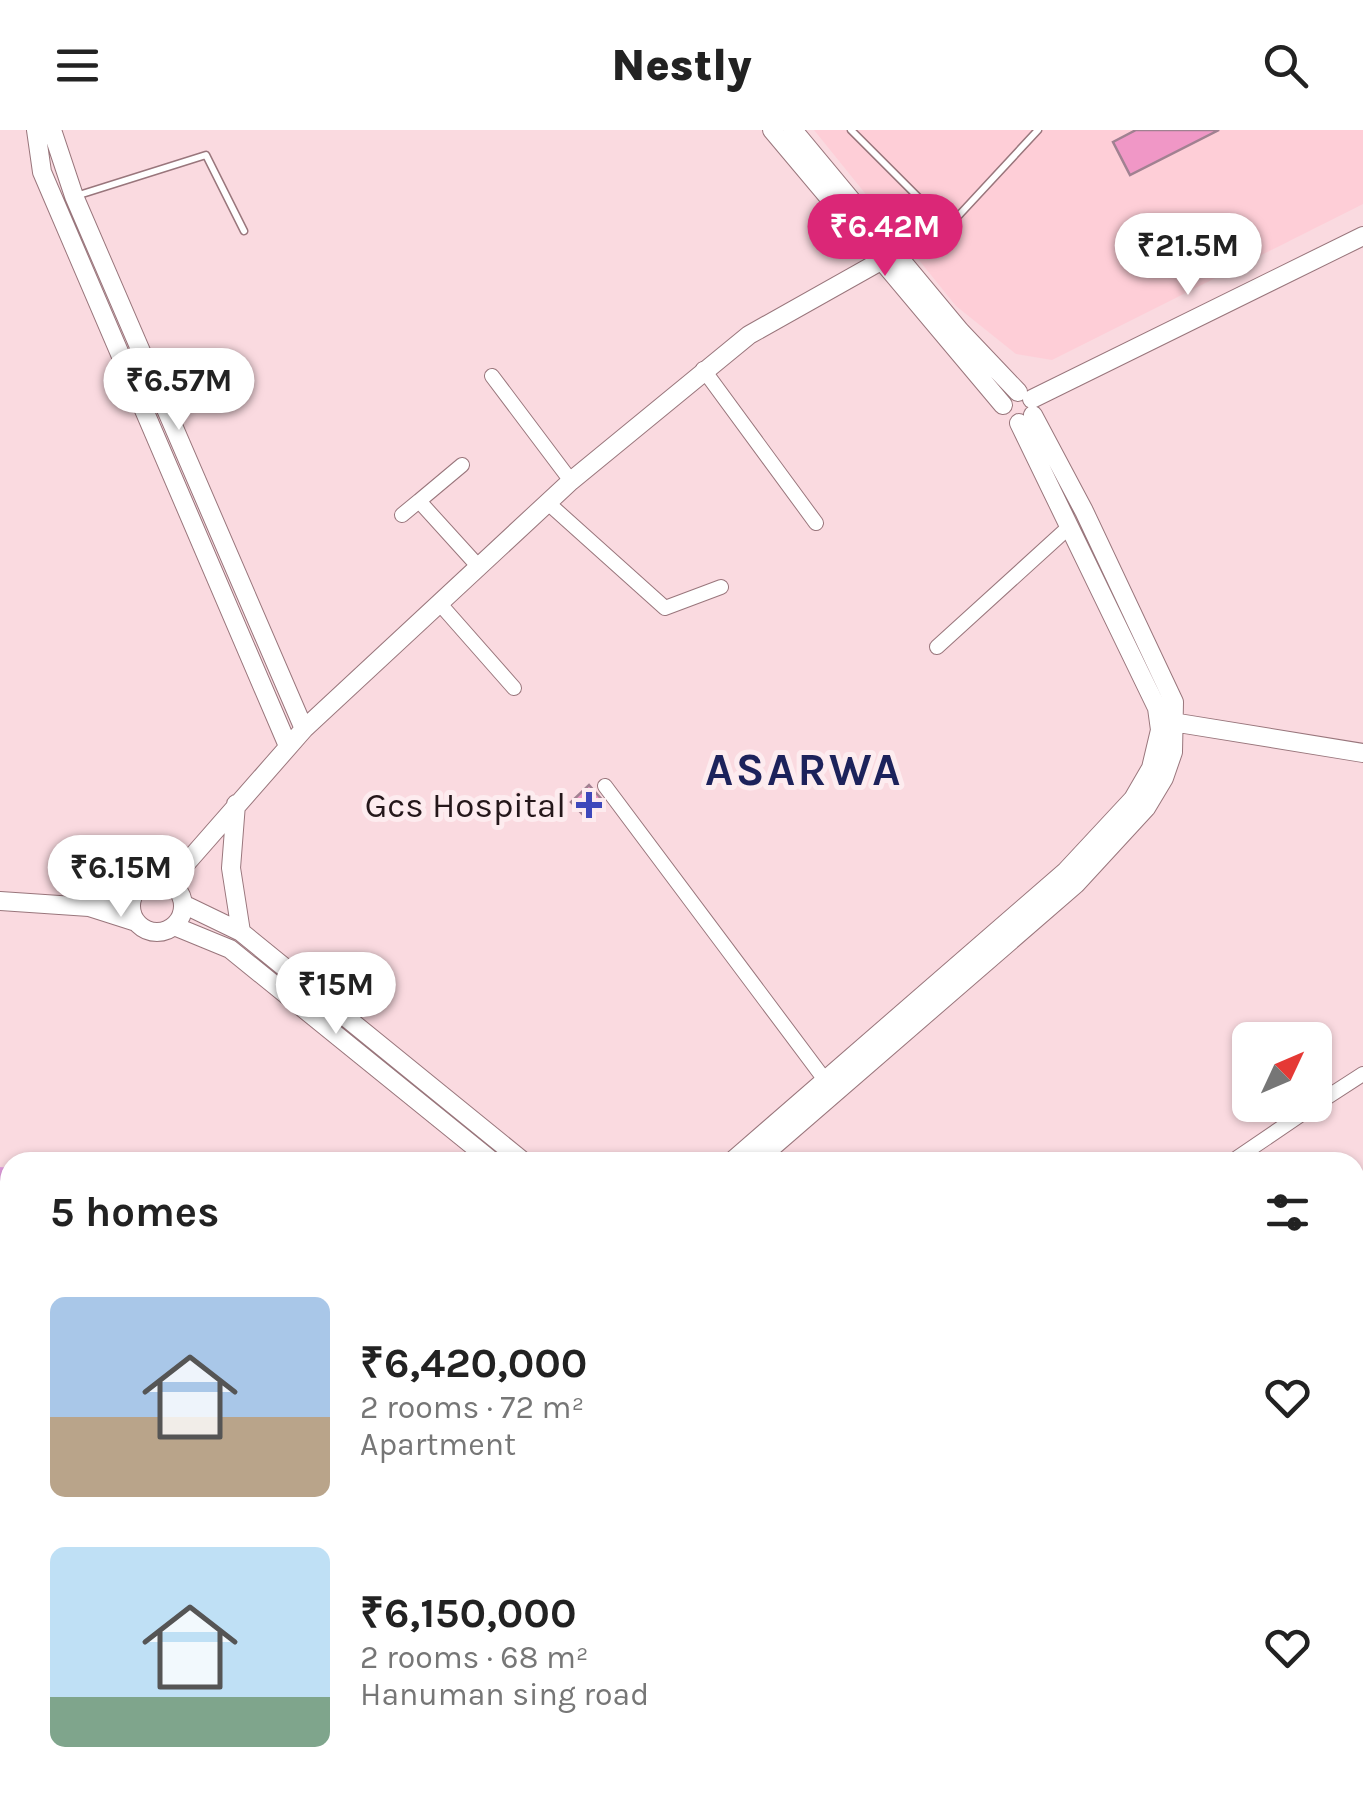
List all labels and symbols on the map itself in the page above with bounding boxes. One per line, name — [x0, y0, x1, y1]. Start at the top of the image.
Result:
pin: ₹6.42M — [804, 194, 966, 279]
pin: ₹21.5M — [1107, 213, 1269, 298]
pin: ₹6.57M — [98, 348, 260, 433]
district label: ASARWA — [705, 744, 903, 796]
place label: Gcs Hospital — [365, 785, 566, 826]
marker: Gcs Hospital — [576, 792, 602, 818]
pin: ₹6.15M — [40, 835, 202, 920]
pin: ₹15M — [277, 952, 395, 1037]
north arrow — [1232, 1022, 1332, 1122]

